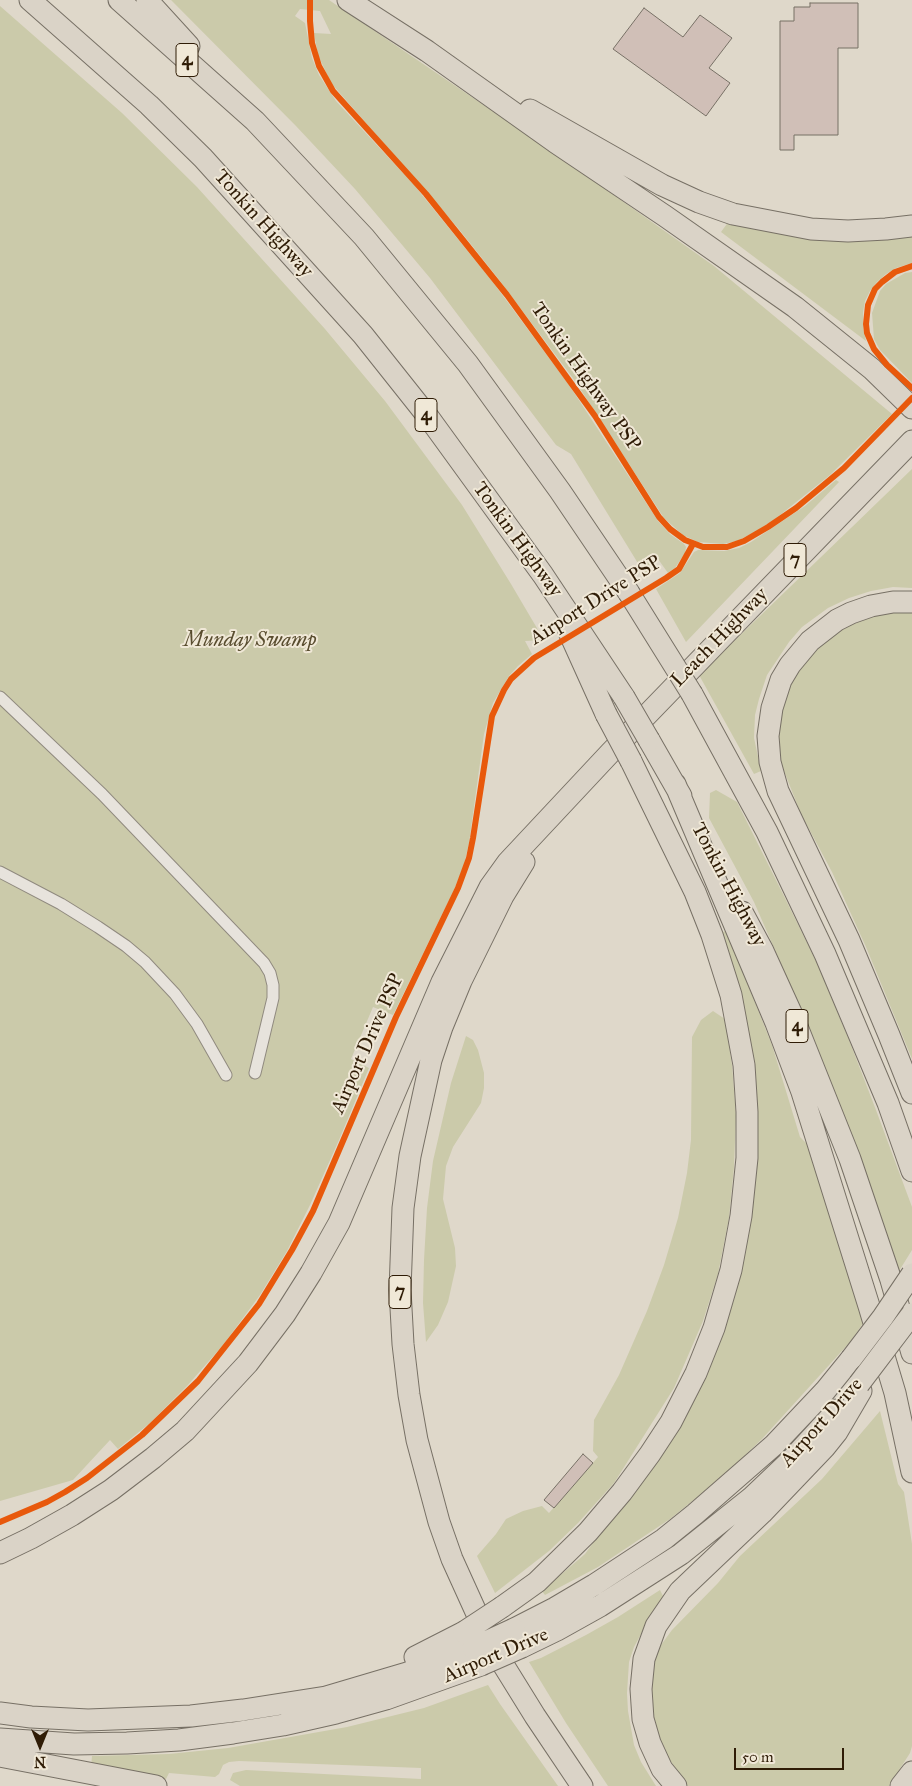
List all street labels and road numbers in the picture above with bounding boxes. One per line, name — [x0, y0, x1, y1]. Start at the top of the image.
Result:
road number: 4 — [176, 44, 198, 76]
street label: Tonkin Highway — [208, 165, 318, 283]
street label: Tonkin Highway PSP — [525, 298, 645, 456]
road number: 4 — [415, 398, 437, 432]
street label: Tonkin Highway — [467, 478, 567, 602]
road number: 7 — [784, 544, 806, 576]
street label: Airport Drive PSP — [526, 551, 666, 651]
street label: Leach Highway — [667, 583, 773, 693]
street label: Tonkin Highway — [685, 819, 771, 951]
street label: Airport Drive PSP — [326, 970, 410, 1118]
road number: 4 — [786, 1009, 808, 1042]
road number: 7 — [389, 1275, 411, 1308]
street label: Airport Drive — [776, 1373, 868, 1473]
street label: Airport Drive — [440, 1623, 552, 1689]

